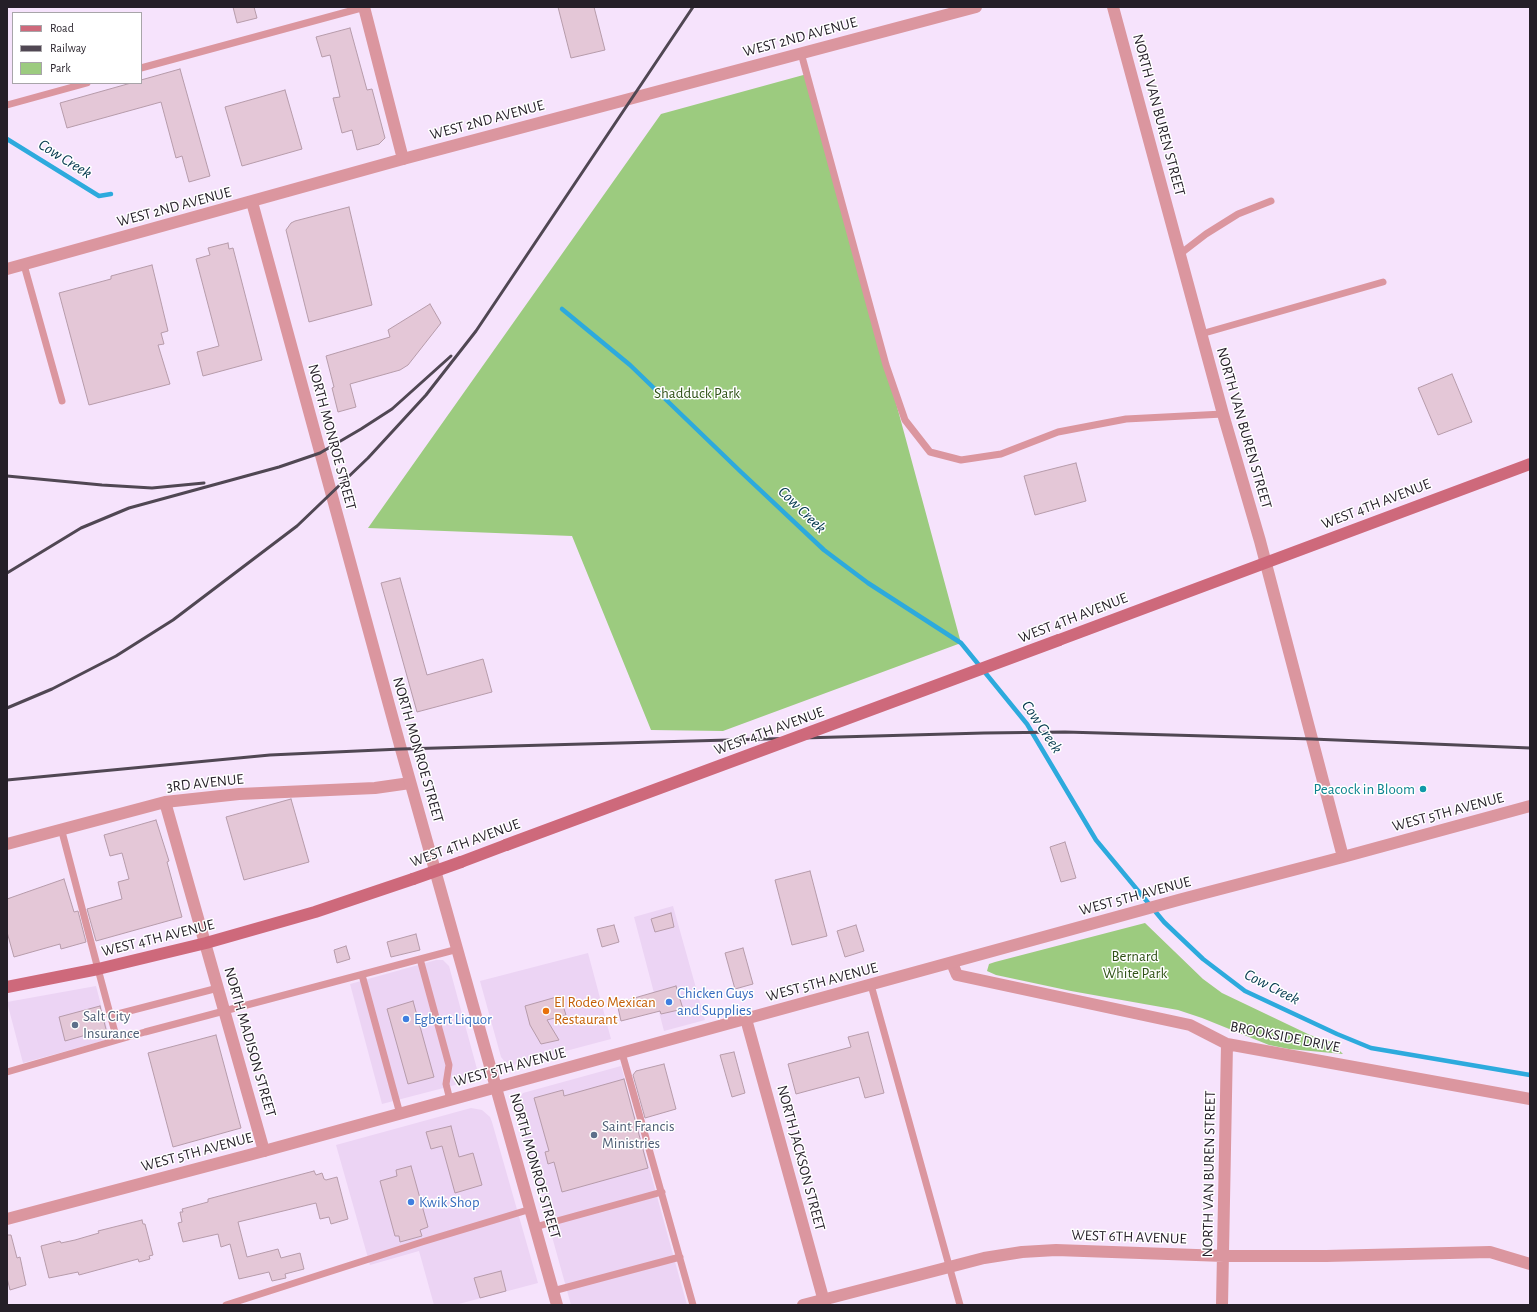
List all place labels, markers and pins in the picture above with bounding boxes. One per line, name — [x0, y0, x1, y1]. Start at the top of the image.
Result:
place label: Peacock in Bloom — [1314, 780, 1415, 798]
marker: Peacock in Bloom — [1418, 784, 1428, 794]
place label: Chicken Guys and Supplies — [677, 984, 754, 1019]
place label: El Rodeo Mexican Restaurant — [554, 993, 656, 1028]
marker: Chicken Guys and Supplies — [664, 997, 674, 1007]
marker: El Rodeo Mexican Restaurant — [541, 1006, 551, 1016]
place label: Salt City Insurance — [83, 1007, 140, 1042]
place label: Egbert Liquor — [414, 1010, 492, 1028]
marker: Egbert Liquor — [401, 1014, 411, 1024]
marker: Salt City Insurance — [70, 1020, 80, 1030]
place label: Saint Francis Ministries — [602, 1117, 674, 1152]
marker: Saint Francis Ministries — [589, 1130, 599, 1140]
place label: Kwik Shop — [419, 1193, 480, 1211]
marker: Kwik Shop — [406, 1197, 416, 1207]

